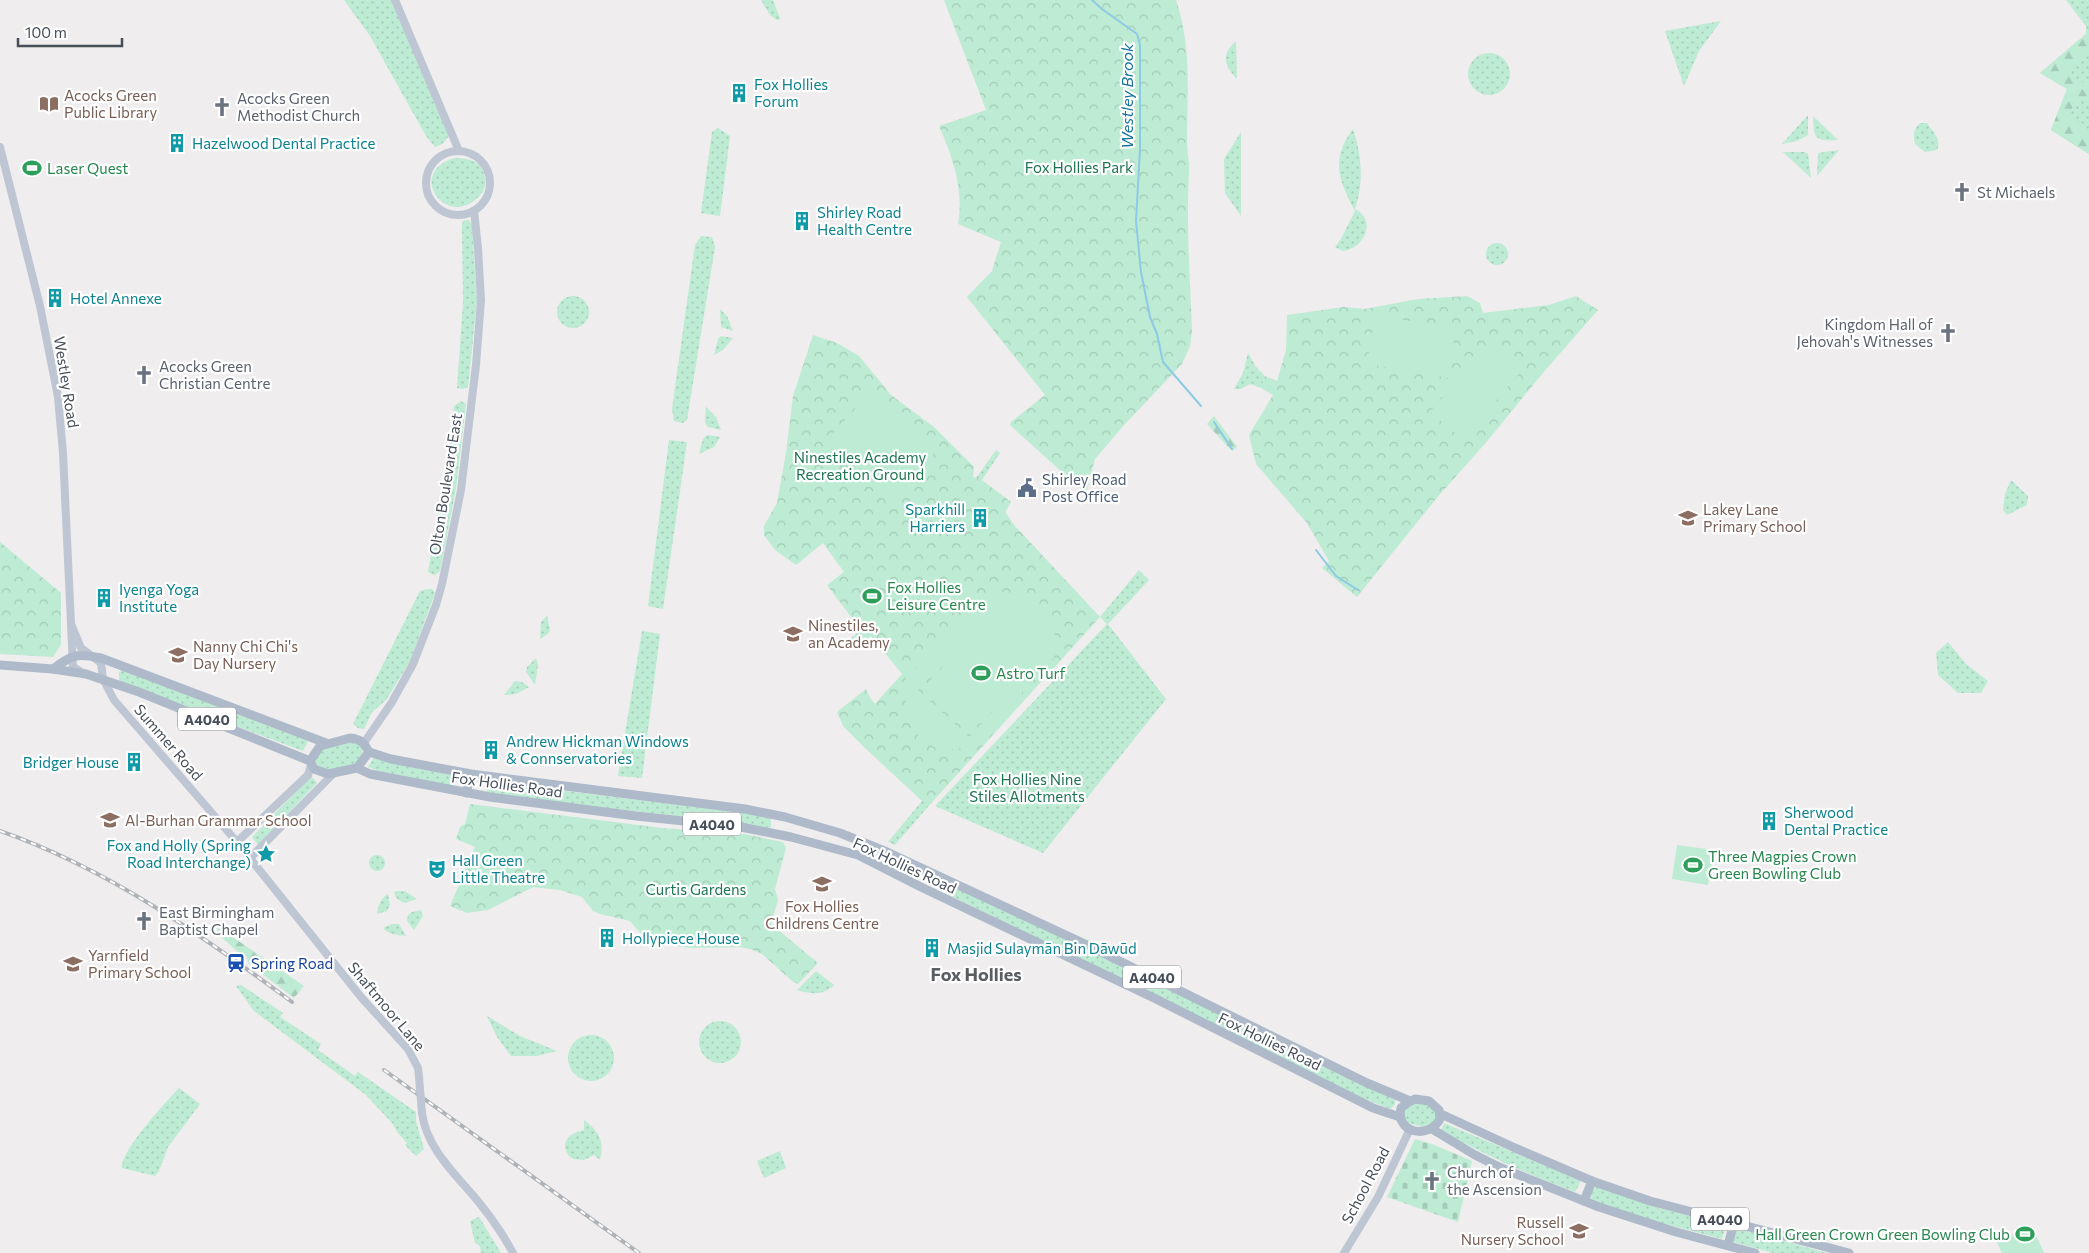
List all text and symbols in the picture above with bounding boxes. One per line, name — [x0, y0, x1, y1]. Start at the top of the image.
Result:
scale bar — [18, 15, 121, 47]
text: 100 m — [25, 23, 67, 41]
water label: Westley Brook — [1117, 43, 1136, 149]
place label: Fox Hollies Forum — [754, 75, 828, 110]
building icon: Fox Hollies Forum — [728, 82, 750, 104]
place label: Acocks Green Public Library — [64, 86, 158, 121]
place label: Acocks Green Methodist Church — [237, 89, 360, 124]
library icon: Acocks Green Public Library — [38, 93, 60, 115]
church icon: Acocks Green Methodist Church — [211, 96, 233, 118]
building icon: Hazelwood Dental Practice — [166, 132, 188, 154]
place label: Hazelwood Dental Practice — [192, 134, 376, 152]
sports icon: Laser Quest — [21, 157, 43, 179]
park label: Fox Hollies Park — [1025, 158, 1133, 176]
place label: Laser Quest — [47, 159, 129, 177]
church icon: St Michaels — [1951, 181, 1973, 203]
place label: St Michaels — [1977, 183, 2055, 201]
place label: Shirley Road Health Centre — [817, 203, 912, 238]
building icon: Shirley Road Health Centre — [791, 210, 813, 232]
building icon: Hotel Annexe — [44, 287, 66, 309]
place label: Hotel Annexe — [70, 289, 162, 307]
place label: Kingdom Hall of Jehovah's Witnesses — [1797, 315, 1933, 350]
church icon: Kingdom Hall of Jehovah's Witnesses — [1937, 322, 1959, 344]
street label: Westley Road — [51, 335, 83, 429]
place label: Acocks Green Christian Centre — [159, 357, 270, 392]
church icon: Acocks Green Christian Centre — [133, 364, 155, 386]
street label: Olton Boulevard East — [425, 412, 465, 556]
park label: Ninestiles Academy Recreation Ground — [794, 448, 926, 483]
place label: Shirley Road Post Office — [1042, 470, 1126, 505]
public building icon: Shirley Road Post Office — [1016, 477, 1038, 499]
place label: Sparkhill Harriers — [905, 500, 965, 535]
place label: Lakey Lane Primary School — [1703, 500, 1806, 535]
building icon: Sparkhill Harriers — [969, 507, 991, 529]
school or university icon: Lakey Lane Primary School — [1677, 507, 1699, 529]
place label: Fox Hollies Leisure Centre — [887, 578, 986, 613]
place label: Iyenga Yoga Institute — [119, 580, 199, 615]
sports icon: Fox Hollies Leisure Centre — [861, 585, 883, 607]
building icon: Iyenga Yoga Institute — [93, 587, 115, 609]
place label: Ninestiles, an Academy — [808, 616, 890, 651]
school or university icon: Ninestiles, an Academy — [782, 623, 804, 645]
place label: Nanny Chi Chi's Day Nursery — [193, 637, 298, 672]
school or university icon: Nanny Chi Chi's Day Nursery — [167, 644, 189, 666]
sports icon: Astro Turf — [970, 662, 992, 684]
place label: Astro Turf — [996, 664, 1066, 682]
street label: Summer Road — [131, 700, 207, 784]
road number: A4040 — [178, 708, 236, 731]
place label: Andrew Hickman Windows & Connservatories — [506, 732, 689, 767]
building icon: Andrew Hickman Windows & Connservatories — [480, 739, 502, 761]
building icon: Bridger House — [123, 751, 145, 773]
place label: Bridger House — [23, 753, 119, 771]
street label: Fox Hollies Road — [450, 767, 564, 801]
park label: Fox Hollies Nine Stiles Allotments — [969, 770, 1085, 805]
place label: Sherwood Dental Practice — [1784, 803, 1888, 838]
school or university icon: Al-Burhan Grammar School — [99, 809, 121, 831]
building icon: Sherwood Dental Practice — [1758, 810, 1780, 832]
place label: Al-Burhan Grammar School — [125, 811, 312, 829]
road number: A4040 — [683, 812, 741, 836]
street label: Fox Hollies Road — [850, 833, 960, 897]
place label: Fox and Holly (Spring Road Interchange) — [107, 836, 251, 871]
place icon: Fox and Holly (Spring Road Interchange) — [255, 843, 277, 865]
place label: Three Magpies Crown Green Bowling Club — [1708, 847, 1856, 882]
place label: Hall Green Little Theatre — [452, 851, 545, 886]
sports icon: Three Magpies Crown Green Bowling Club — [1682, 854, 1704, 876]
theatre icon: Hall Green Little Theatre — [426, 858, 448, 880]
school or university icon: Fox Hollies Childrens Centre — [811, 873, 833, 895]
park label: Curtis Gardens — [646, 880, 747, 898]
place label: Fox Hollies Childrens Centre — [765, 897, 879, 932]
place label: East Birmingham Baptist Chapel — [159, 903, 274, 938]
church icon: East Birmingham Baptist Chapel — [133, 910, 155, 932]
building icon: Hollypiece House — [596, 927, 618, 949]
place label: Hollypiece House — [622, 929, 740, 947]
building icon: Masjid Sulaymān Bin Dāwūd — [921, 937, 943, 959]
place label: Masjid Sulaymān Bin Dāwūd — [947, 939, 1137, 957]
place label: Yarnfield Primary School — [88, 946, 191, 981]
station icon: Spring Road — [225, 952, 247, 974]
school or university icon: Yarnfield Primary School — [62, 953, 84, 975]
place label: Spring Road — [251, 954, 333, 972]
street label: Shaftmoor Lane — [345, 958, 429, 1054]
district label: Fox Hollies — [930, 963, 1022, 985]
road number: A4040 — [1123, 966, 1181, 989]
street label: Fox Hollies Road — [1216, 1008, 1324, 1074]
street label: School Road — [1337, 1143, 1393, 1227]
place label: Church of the Ascension — [1447, 1163, 1542, 1198]
church icon: Church of the Ascension — [1421, 1170, 1443, 1192]
road number: A4040 — [1691, 1208, 1749, 1230]
place label: Russell Nursery School — [1461, 1213, 1564, 1248]
school or university icon: Russell Nursery School — [1568, 1220, 1590, 1242]
sports icon: Hall Green Crown Green Bowling Club — [2014, 1223, 2036, 1245]
place label: Hall Green Crown Green Bowling Club — [1755, 1225, 2010, 1243]

